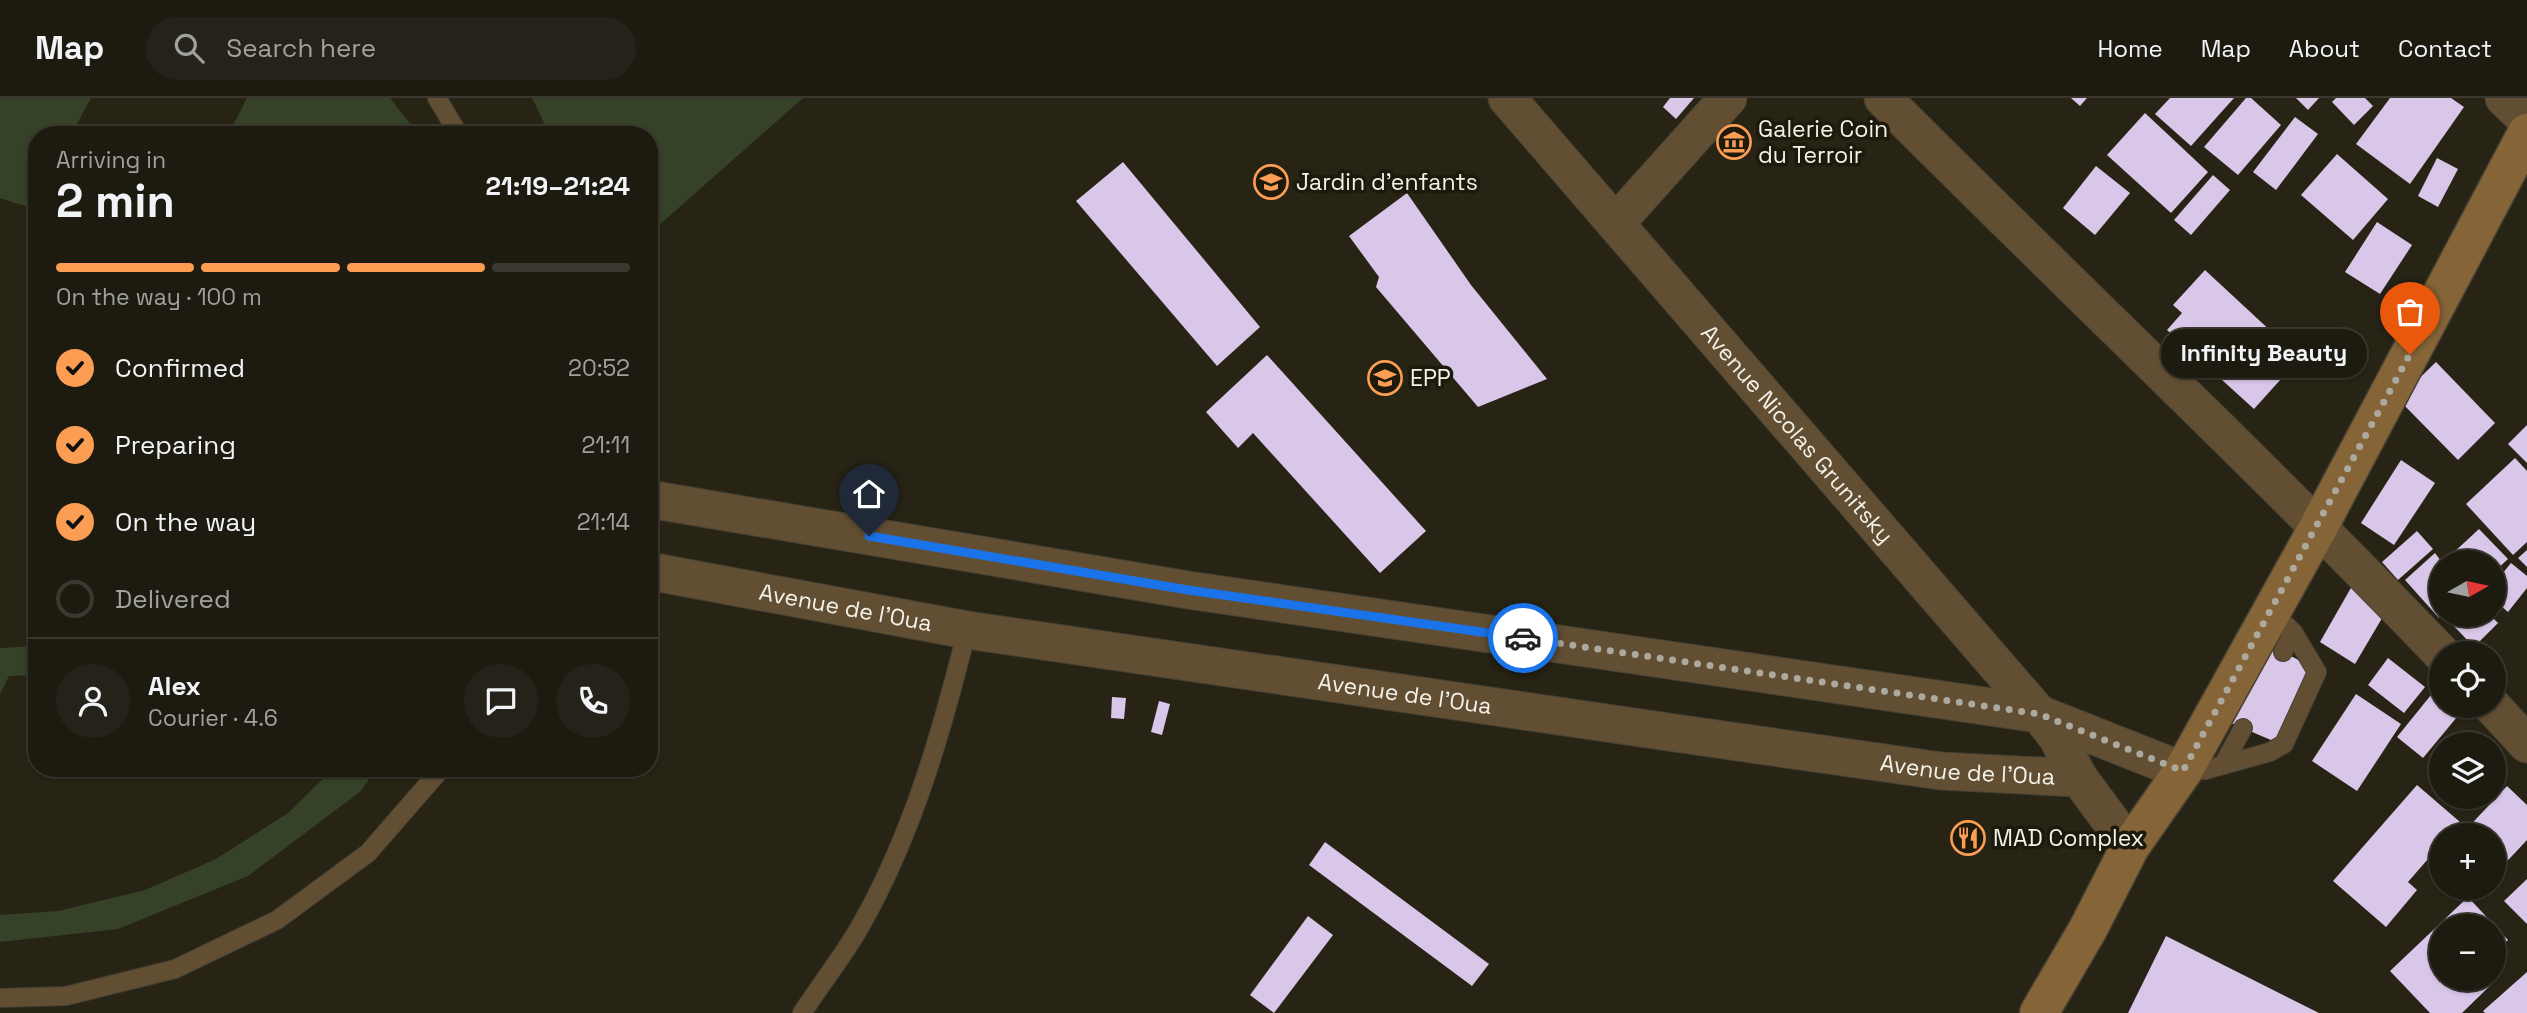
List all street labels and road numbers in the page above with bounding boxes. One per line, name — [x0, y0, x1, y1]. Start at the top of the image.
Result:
street label: Avenue Nicolas Grunitsky — [1694, 318, 1900, 550]
street label: Avenue de l'Oua — [757, 577, 935, 638]
street label: Avenue de l'Oua — [1316, 666, 1494, 721]
street label: Avenue de l'Oua — [1878, 747, 2056, 792]

